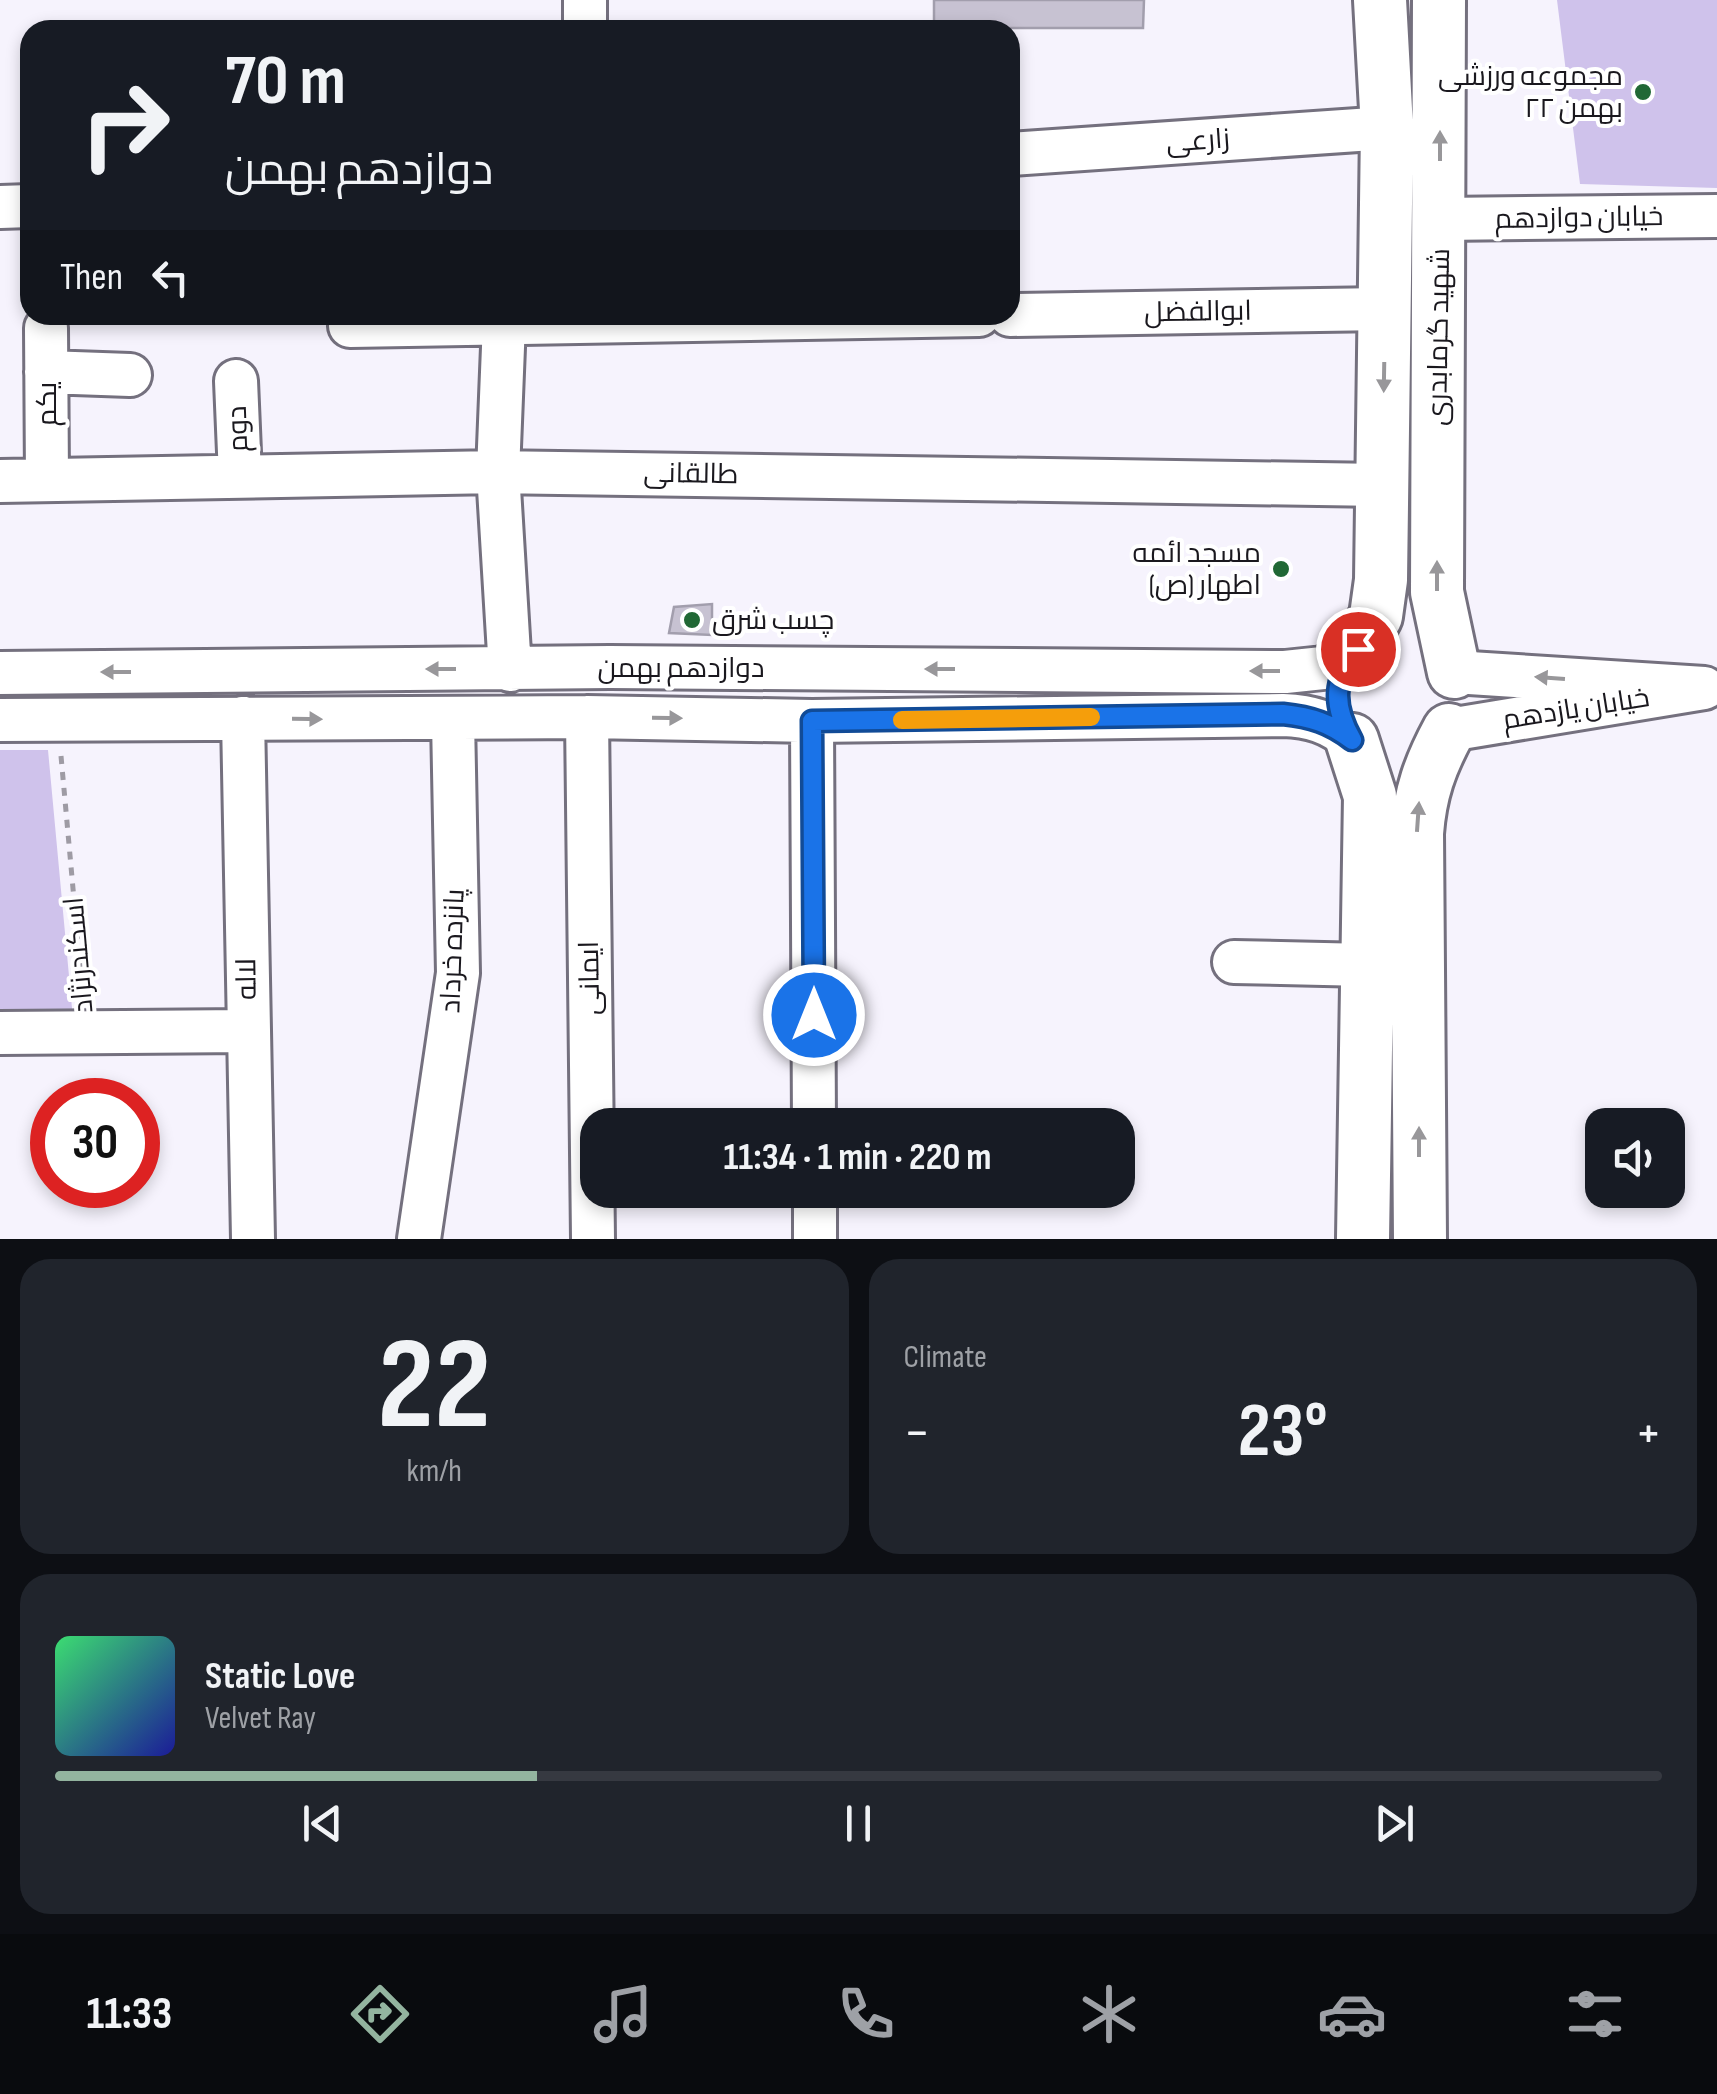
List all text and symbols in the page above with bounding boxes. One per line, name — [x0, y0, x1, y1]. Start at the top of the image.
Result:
text: 70 m — [225, 40, 346, 124]
icon: right — [60, 60, 190, 190]
place label: مجموعه ورزشی ۲۲ بهمن — [1438, 60, 1623, 125]
marker: مجموعه ورزشی ۲۲ بهمن — [1632, 81, 1654, 103]
street label: زارعی — [1165, 122, 1231, 160]
one-way arrow — [1432, 129, 1448, 161]
text: دوازدهم بهمن — [225, 143, 493, 198]
street label: خیابان دوازدهم — [1494, 200, 1664, 238]
street label: شهید گرمابدری — [1421, 248, 1457, 426]
icon: left — [143, 250, 198, 305]
text: Then — [60, 255, 123, 300]
street label: ابوالفضل — [1144, 295, 1252, 329]
one-way arrow — [1376, 362, 1392, 394]
street label: یکم — [31, 381, 66, 426]
street label: دوم — [221, 405, 257, 453]
street label: طالقانی — [643, 457, 739, 491]
place label: مسجد ائمه اطهار (ص) — [1133, 537, 1261, 602]
marker: مسجد ائمه اطهار (ص) — [1270, 558, 1292, 580]
one-way arrow — [1429, 559, 1445, 591]
place label: چسب شرق — [712, 604, 834, 638]
pin — [1316, 607, 1401, 692]
marker: چسب شرق — [681, 609, 703, 631]
icon: arrive — [1331, 622, 1386, 677]
street label: دوازدهم بهمن — [598, 652, 764, 687]
one-way arrow — [424, 661, 456, 677]
one-way arrow — [924, 661, 956, 677]
one-way arrow — [1249, 663, 1281, 679]
one-way arrow — [99, 664, 131, 680]
one-way arrow — [1533, 670, 1565, 686]
street label: خیابان یازدهم — [1500, 681, 1652, 739]
one-way arrow — [292, 711, 324, 727]
one-way arrow — [652, 711, 684, 727]
one-way arrow — [1410, 800, 1426, 832]
street label: پانزده خرداد — [434, 888, 473, 1014]
street label: اسکندرنژاد — [57, 895, 101, 1015]
street label: ایمانی — [573, 941, 607, 1015]
street label: لاله — [230, 958, 264, 1000]
position arrow — [762, 963, 866, 1067]
speed limit sign: 30 — [30, 1078, 160, 1208]
map controls — [1585, 1108, 1685, 1208]
button: sound — [1585, 1108, 1685, 1208]
one-way arrow — [1411, 1125, 1427, 1157]
text: 11:34 · 1 min · 220 m — [723, 1135, 992, 1180]
text: 22 — [377, 1309, 491, 1465]
text: Climate — [904, 1338, 987, 1377]
text: 23° — [1238, 1387, 1328, 1478]
text: − — [904, 1400, 930, 1467]
text: + — [1635, 1400, 1662, 1467]
text: km/h — [407, 1452, 462, 1491]
text: Static Love — [205, 1654, 355, 1699]
text: Velvet Ray — [205, 1699, 316, 1738]
icon: previous — [295, 1796, 350, 1851]
icon: pause — [831, 1796, 886, 1851]
icon: next — [1367, 1796, 1422, 1851]
icon: directions — [345, 1979, 415, 2049]
icon: music — [588, 1979, 658, 2049]
icon: phone — [831, 1979, 901, 2049]
icon: climate — [1074, 1979, 1144, 2049]
icon: car — [1317, 1979, 1387, 2049]
icon: filters — [1560, 1979, 1630, 2049]
text: 11:33 — [87, 1987, 172, 2042]

